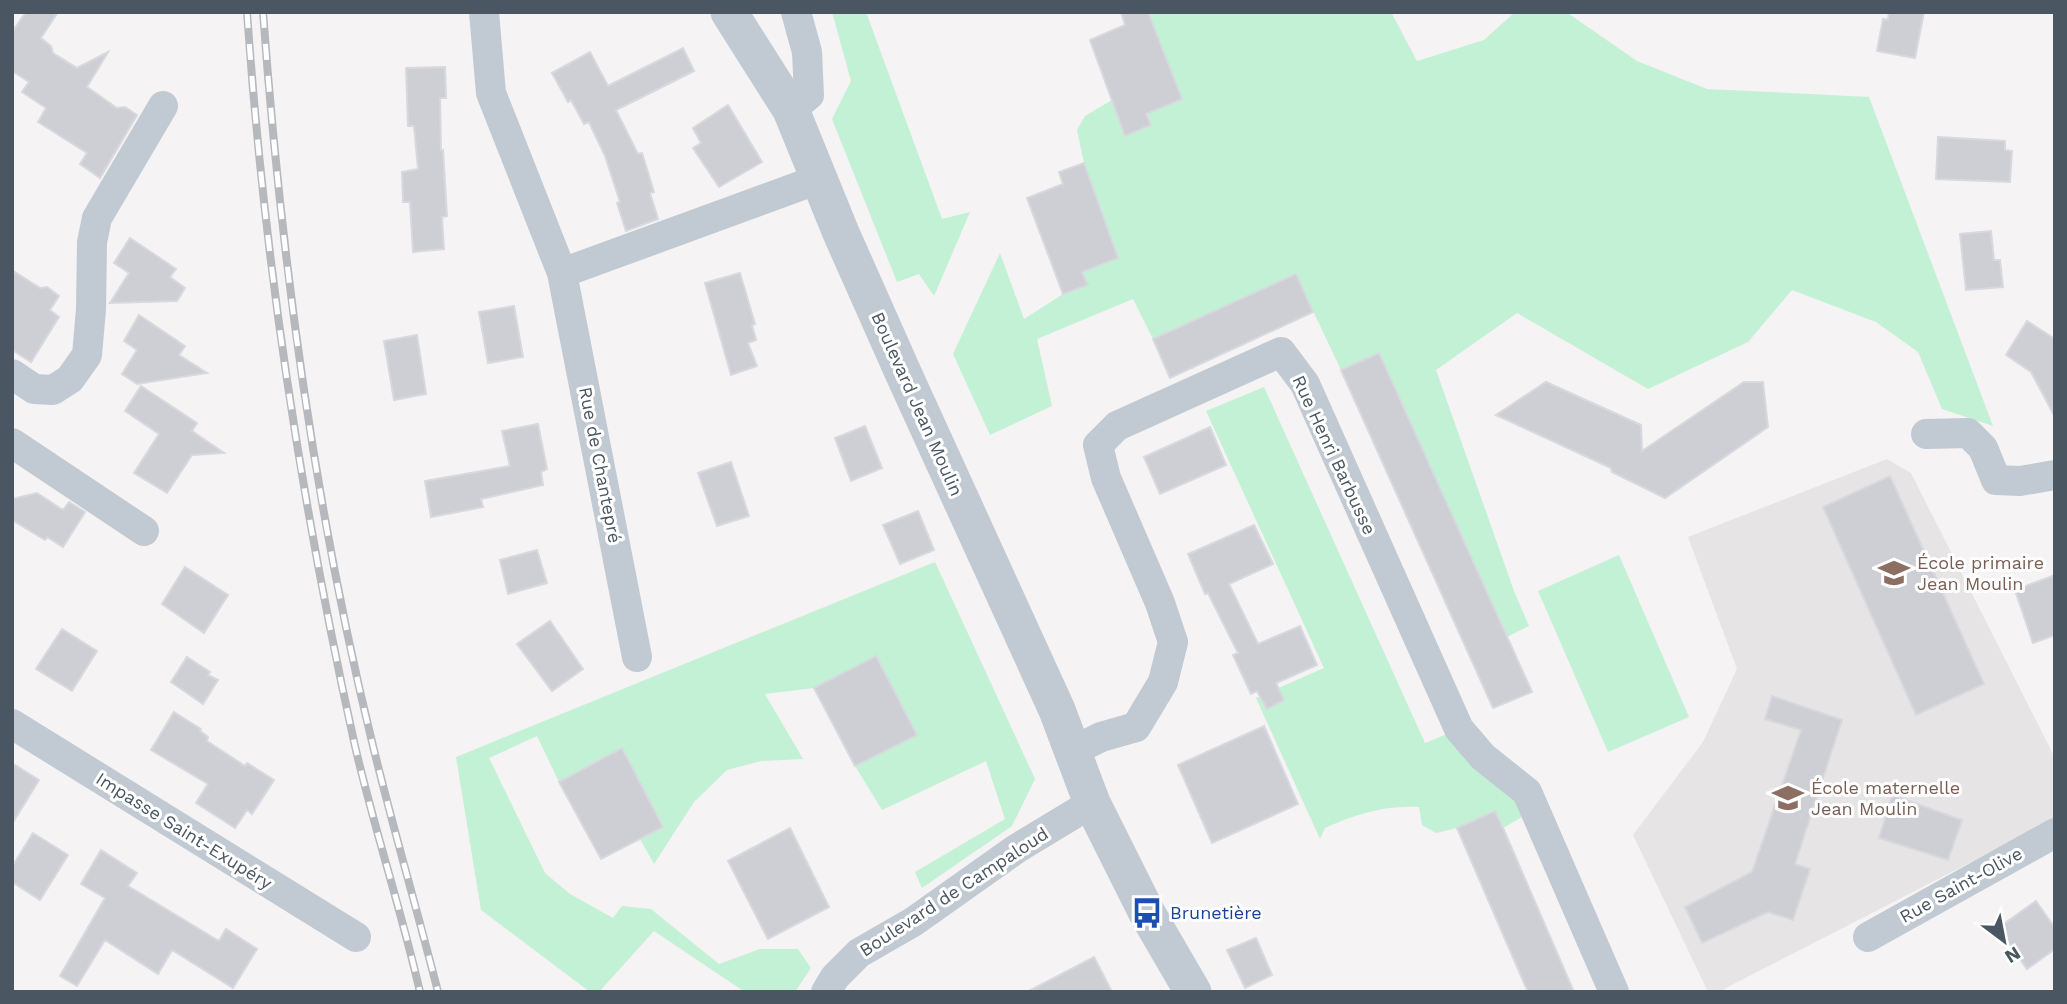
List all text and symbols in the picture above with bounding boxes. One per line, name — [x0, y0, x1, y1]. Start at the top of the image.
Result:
street label: Boulevard Jean Moulin — [867, 309, 968, 499]
street label: Rue Henri Barbusse — [1288, 372, 1381, 538]
street label: Rue de Chantepré — [575, 385, 626, 545]
place label: École primaire Jean Moulin — [1917, 552, 2044, 594]
school or university icon: École primaire Jean Moulin — [1877, 556, 1911, 590]
street label: Impasse Saint-Exupéry — [92, 768, 277, 894]
place label: École maternelle Jean Moulin — [1811, 777, 1960, 819]
school or university icon: École maternelle Jean Moulin — [1771, 781, 1805, 815]
street label: Boulevard de Campaloud — [855, 823, 1052, 961]
street label: Rue Saint-Olive — [1896, 842, 2026, 927]
bus stop icon: Brunetière — [1130, 896, 1164, 930]
place label: Brunetière — [1170, 902, 1262, 923]
north arrow — [1969, 906, 2039, 976]
text: N — [2001, 942, 2025, 968]

